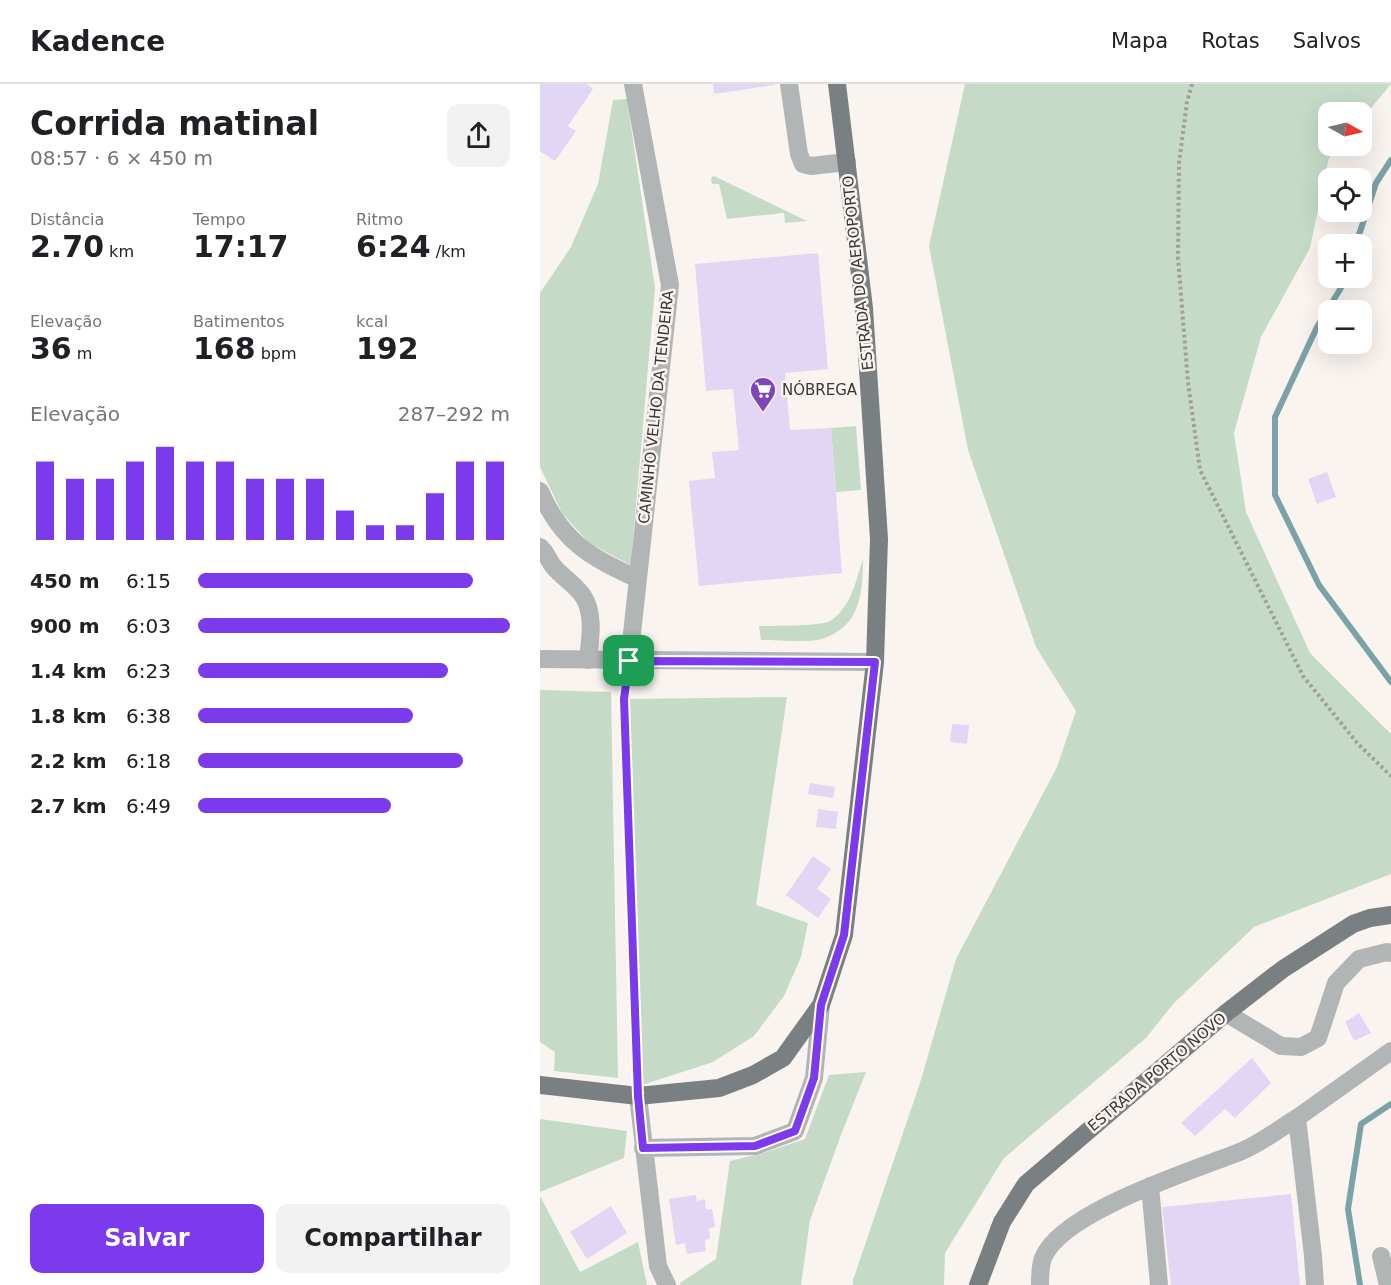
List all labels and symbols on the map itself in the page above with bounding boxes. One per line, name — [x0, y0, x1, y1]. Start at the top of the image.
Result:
north arrow — [1318, 102, 1372, 156]
street label: ESTRADA DO AEROPORTO — [839, 175, 877, 371]
street label: CAMINHO VELHO DA TENDEIRA — [635, 289, 677, 525]
supermarket icon: NÓBREGA — [748, 375, 778, 413]
place label: NÓBREGA — [782, 380, 858, 399]
pin — [603, 635, 654, 686]
street label: ESTRADA PORTO NOVO — [1084, 1009, 1230, 1135]

